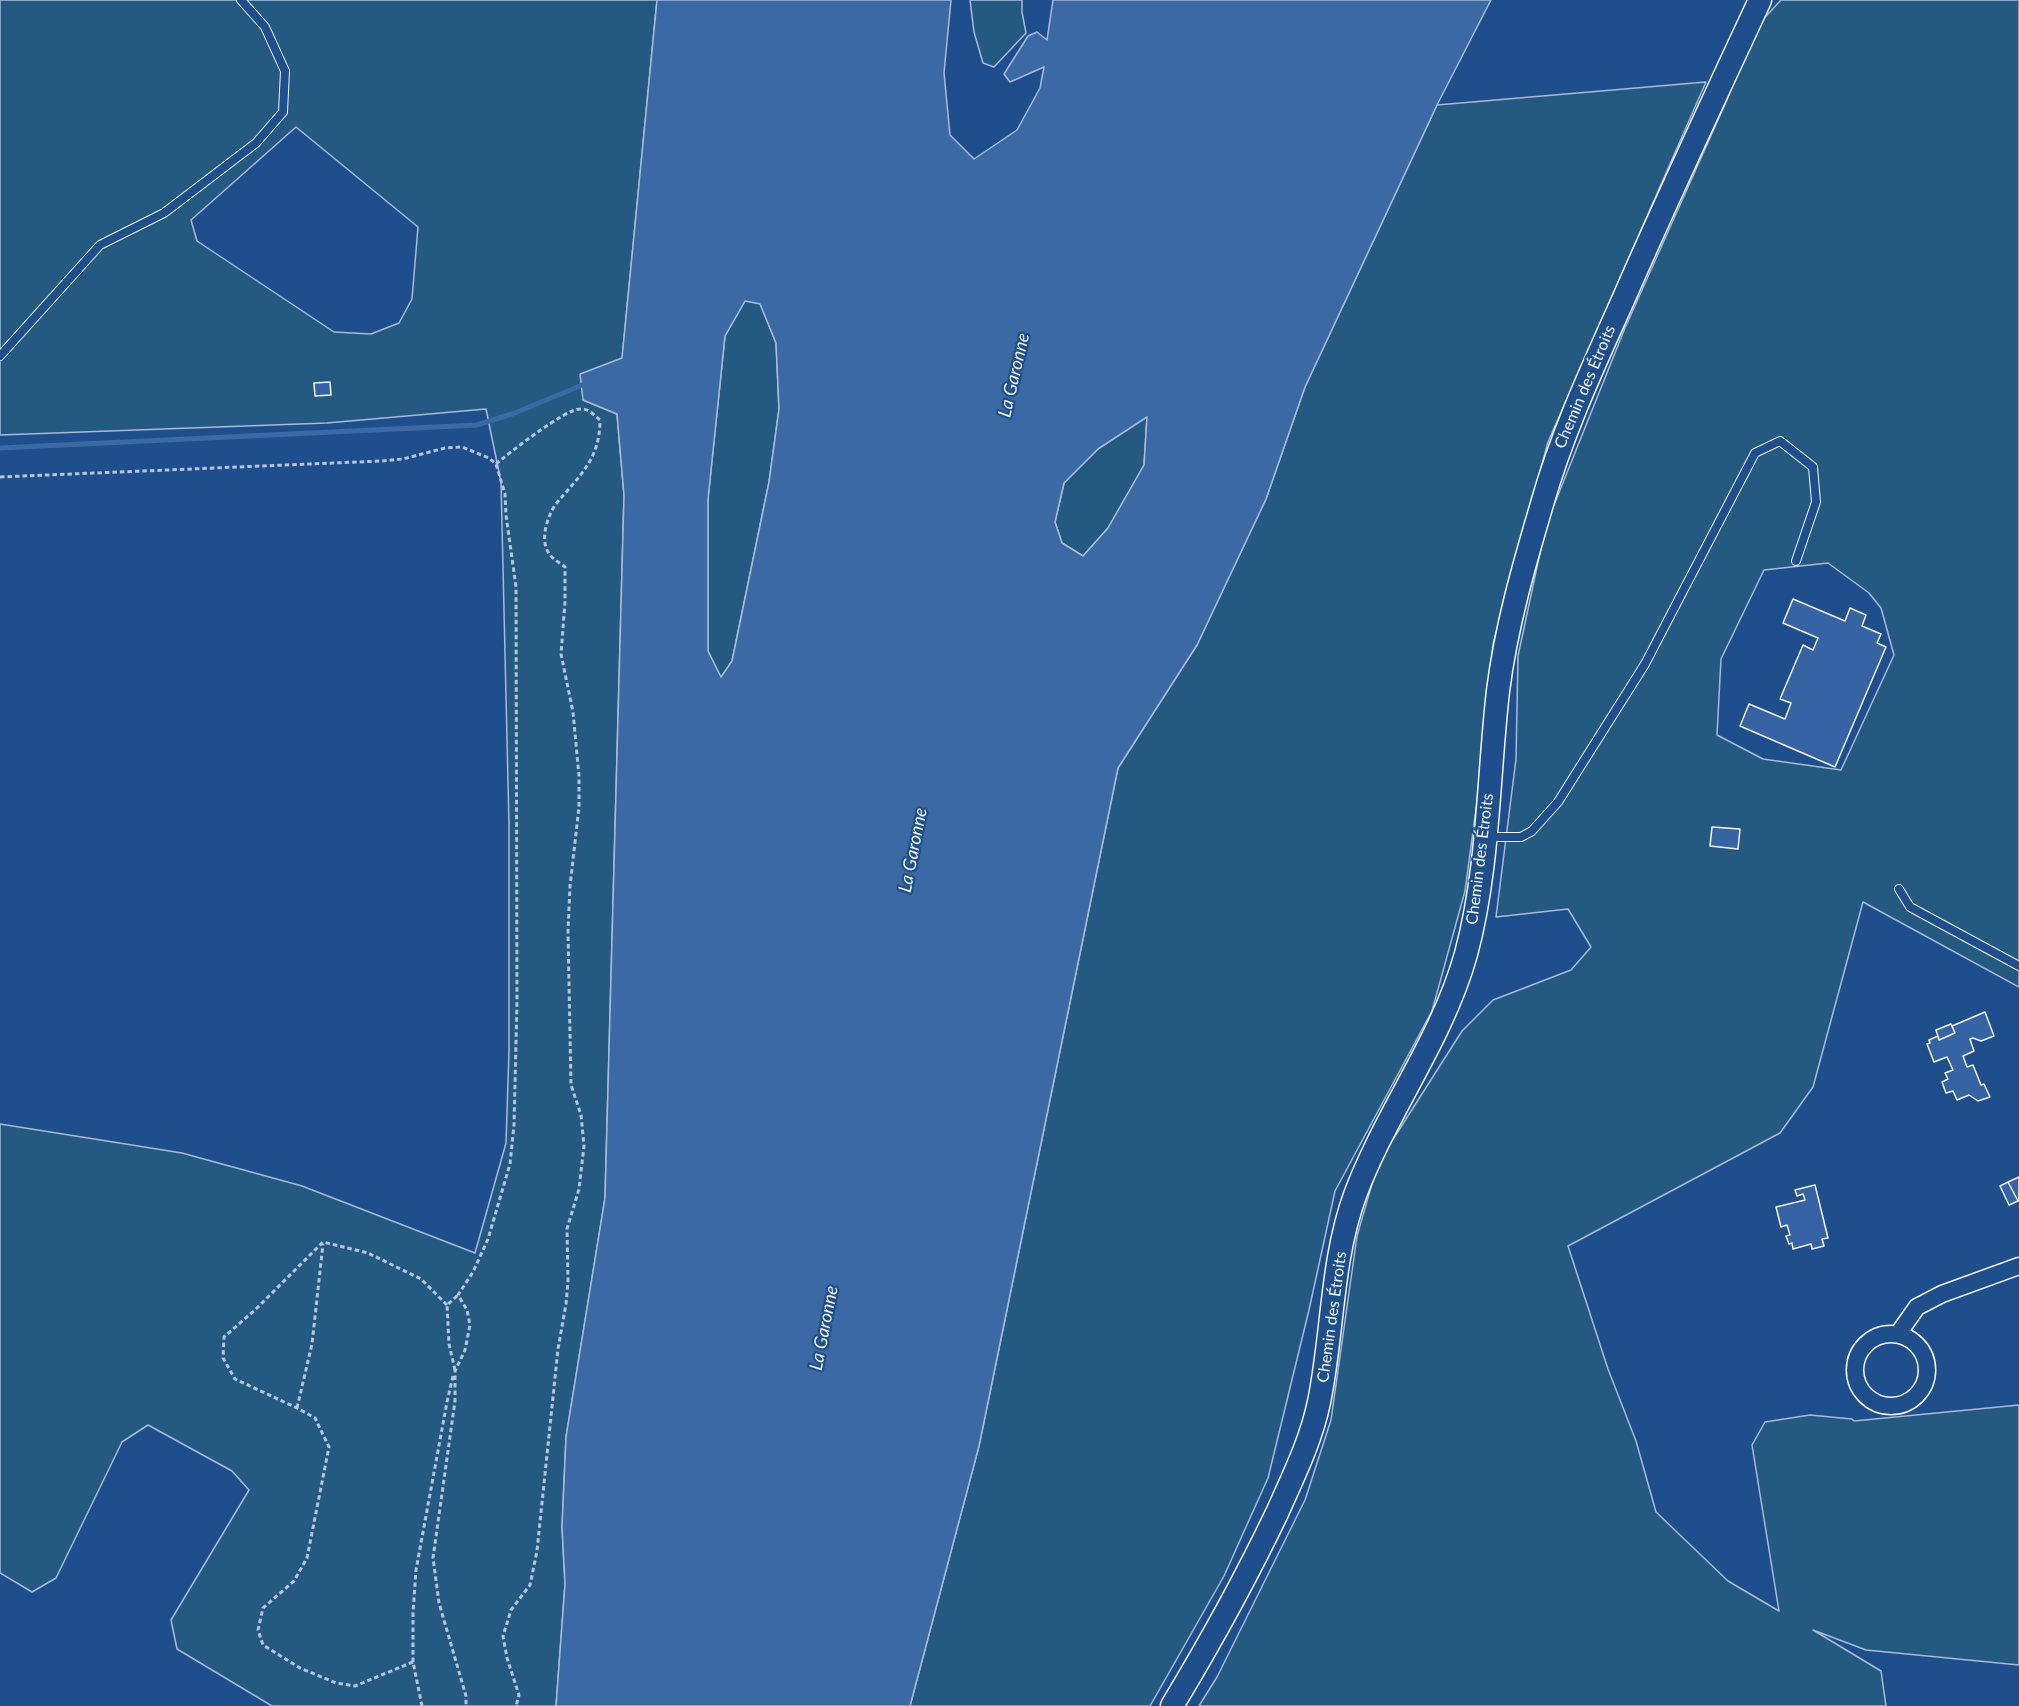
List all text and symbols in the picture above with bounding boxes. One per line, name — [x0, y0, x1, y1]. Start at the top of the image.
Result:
street label: Chemin des Étroits — [1550, 322, 1620, 452]
water label: La Garonne — [994, 331, 1034, 419]
street label: Chemin des Étroits — [1462, 792, 1498, 926]
water label: La Garonne — [894, 806, 932, 894]
street label: Chemin des Étroits — [1313, 1250, 1351, 1384]
water label: La Garonne — [805, 1284, 843, 1372]

